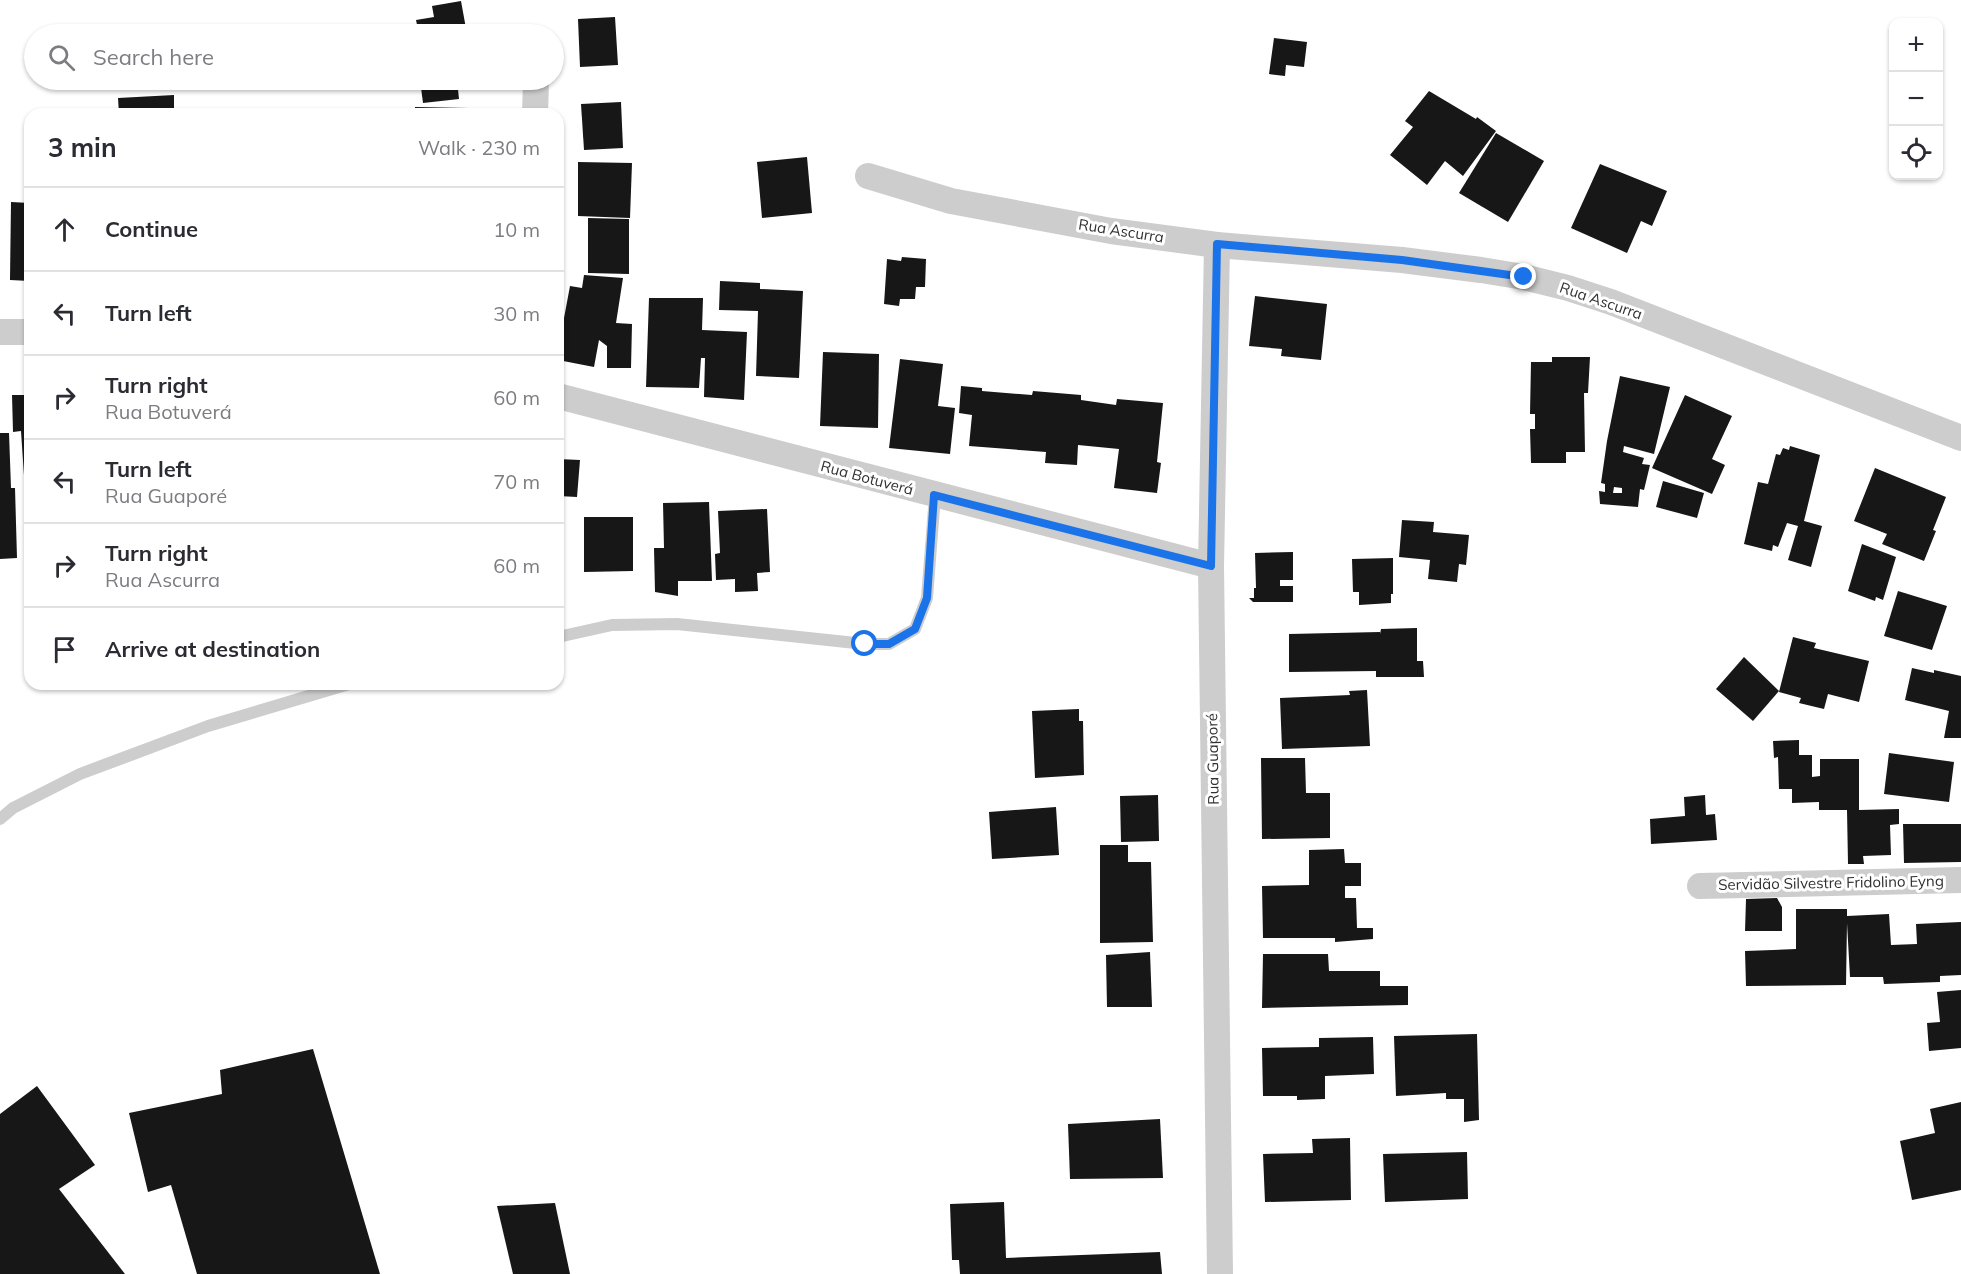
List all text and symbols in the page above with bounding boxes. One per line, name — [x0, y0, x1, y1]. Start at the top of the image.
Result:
map controls — [1889, 18, 1943, 180]
button: + — [1889, 18, 1943, 72]
search box — [24, 24, 564, 90]
icon: search — [45, 41, 78, 74]
text: Search here — [93, 43, 214, 71]
button: − — [1889, 72, 1943, 126]
button: locate — [1889, 126, 1943, 180]
text: 3 min — [48, 131, 117, 164]
text: Walk · 230 m — [418, 135, 540, 160]
icon: ahead — [48, 213, 81, 246]
street label: Rua Ascurra — [1077, 214, 1165, 247]
text: Continue — [105, 215, 198, 243]
text: 10 m — [493, 217, 540, 242]
route end — [1510, 263, 1536, 289]
street label: Rua Ascurra — [1557, 278, 1645, 324]
icon: left — [48, 297, 81, 330]
text: Turn left — [105, 299, 192, 327]
text: 30 m — [493, 301, 540, 326]
text: Turn right — [105, 371, 208, 399]
icon: right — [48, 381, 81, 414]
text: 60 m — [493, 385, 540, 410]
text: Rua Botuverá — [105, 399, 232, 424]
text: Turn left — [105, 455, 192, 483]
street label: Rua Botuverá — [819, 456, 915, 499]
icon: left — [48, 465, 81, 498]
text: 70 m — [493, 469, 540, 494]
text: Rua Guaporé — [105, 483, 227, 508]
text: Turn right — [105, 539, 208, 567]
icon: right — [48, 549, 81, 582]
text: 60 m — [493, 553, 540, 578]
text: Rua Ascurra — [105, 567, 220, 592]
route start — [851, 630, 877, 656]
icon: arrive — [48, 633, 81, 666]
text: Arrive at destination — [105, 635, 320, 663]
street label: Rua Guaporé — [1202, 713, 1223, 805]
street label: Servidão Silvestre Fridolino Eyng — [1718, 871, 1944, 894]

